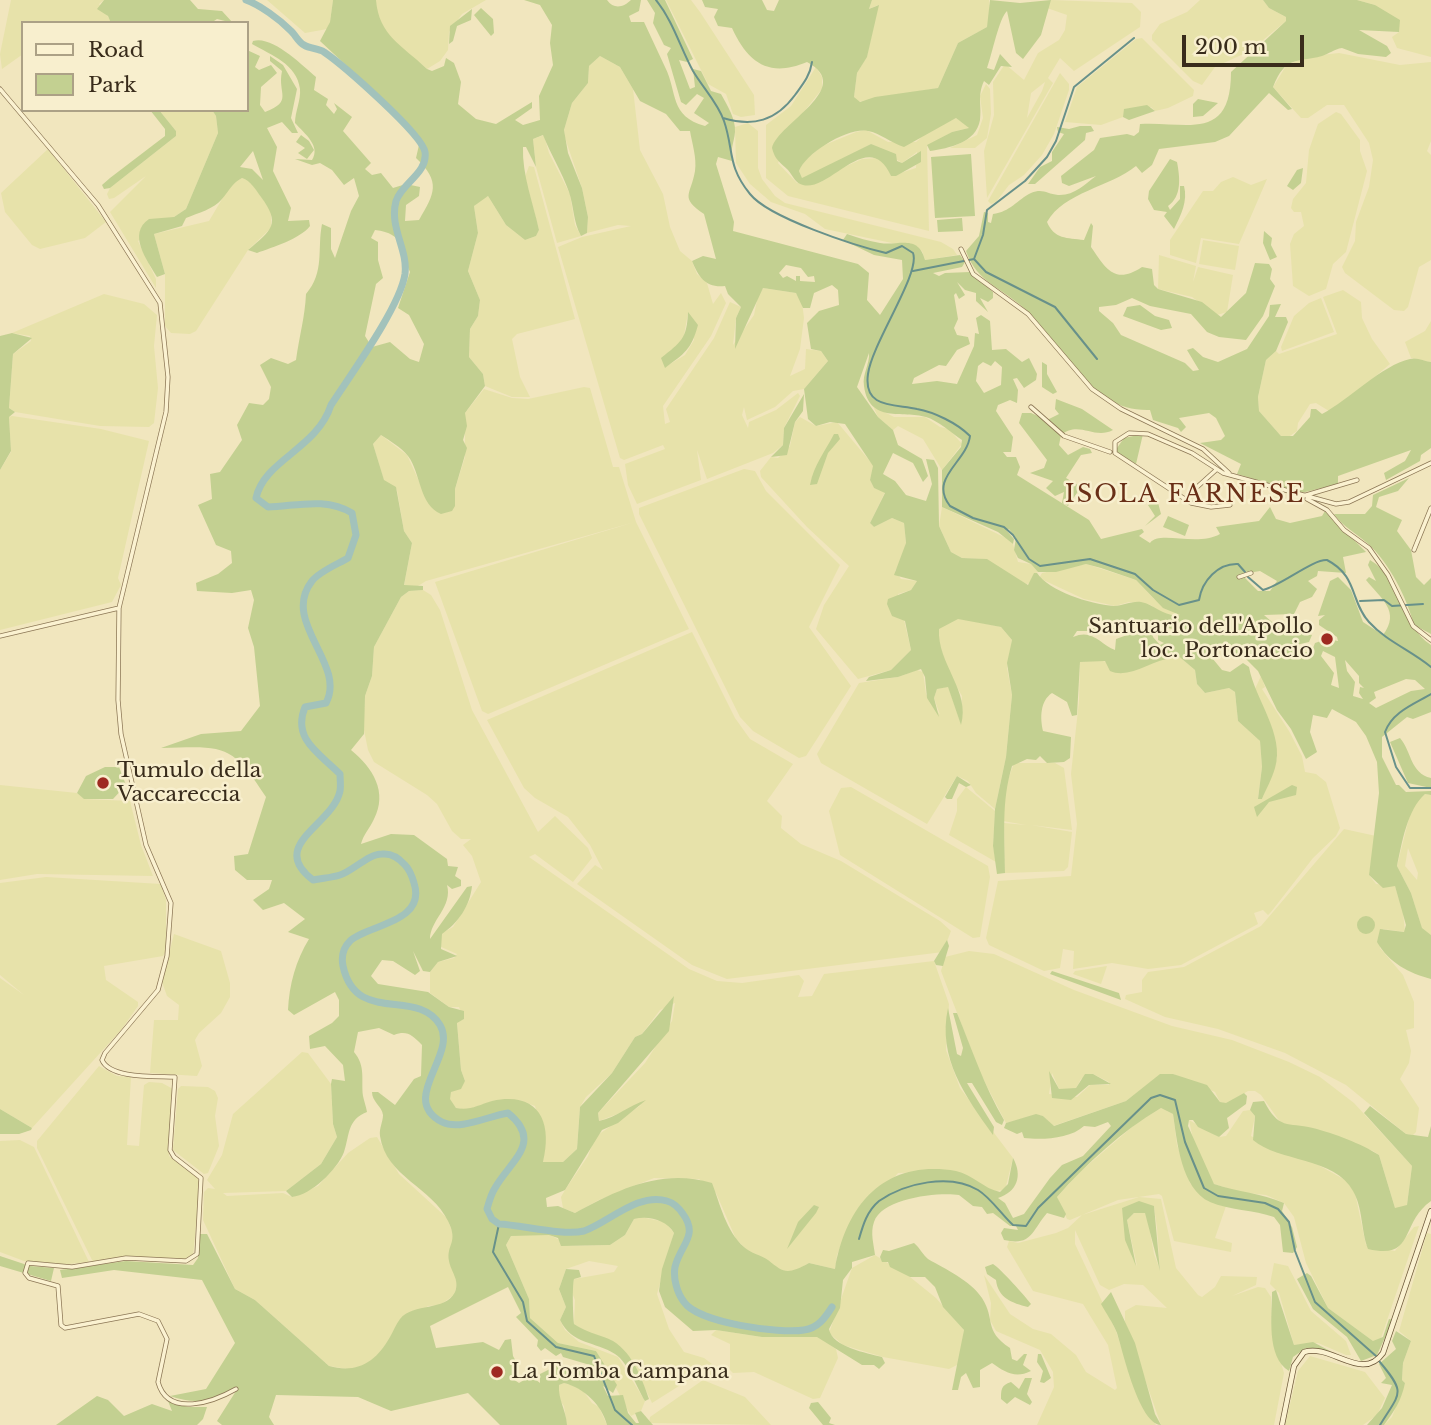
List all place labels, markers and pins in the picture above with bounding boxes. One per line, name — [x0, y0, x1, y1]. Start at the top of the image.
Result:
place label: Santuario dell'Apollo loc. Portonaccio — [1088, 614, 1313, 664]
marker: Santuario dell'Apollo loc. Portonaccio — [1319, 631, 1335, 647]
place label: Tumulo della Vaccareccia — [117, 758, 261, 808]
marker: Tumulo della Vaccareccia — [95, 775, 111, 791]
place label: La Tomba Campana — [511, 1359, 729, 1385]
marker: La Tomba Campana — [489, 1364, 505, 1380]

